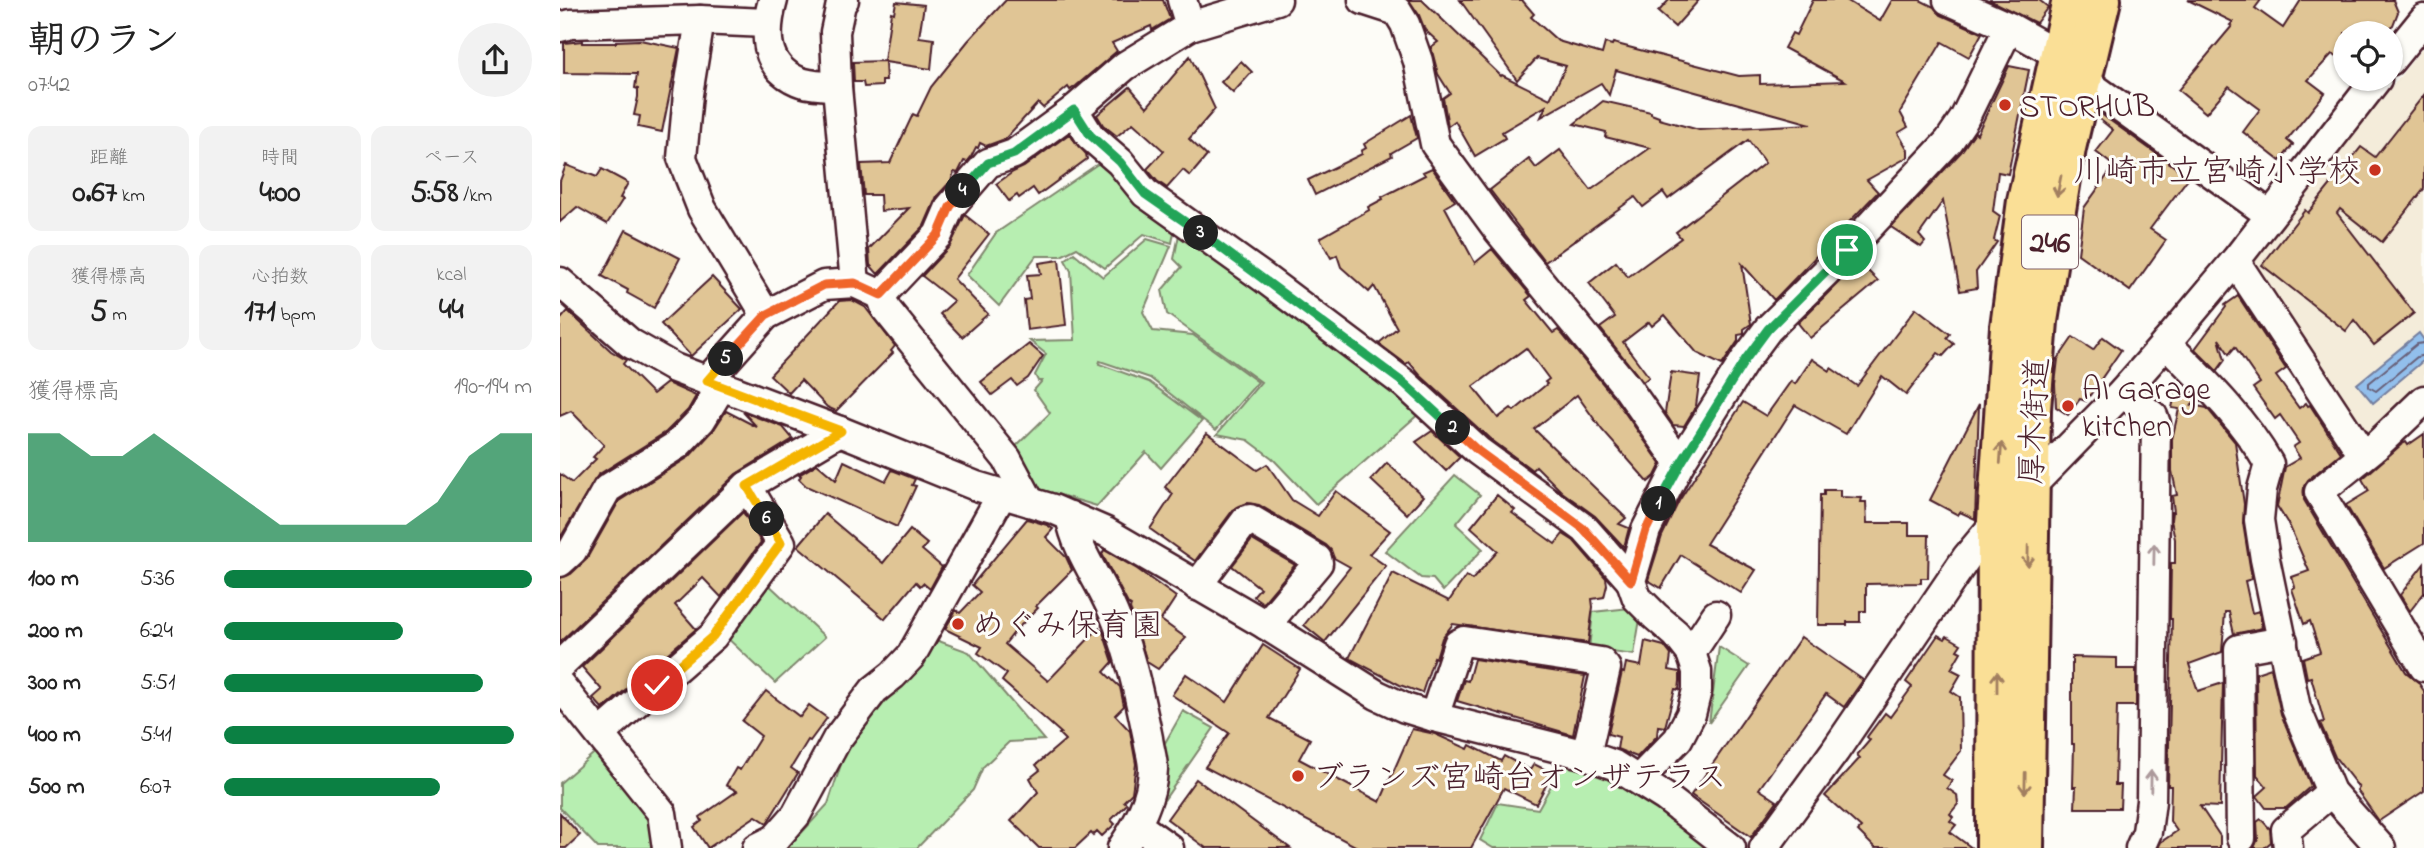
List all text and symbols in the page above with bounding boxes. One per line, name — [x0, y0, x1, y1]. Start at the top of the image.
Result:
text: 朝のラン — [28, 15, 180, 71]
map controls — [2333, 21, 2403, 91]
button: locate — [2333, 21, 2403, 91]
button: share — [458, 23, 532, 97]
text: 07:42 — [28, 69, 70, 102]
place label: STORHUB — [2019, 85, 2155, 132]
marker: STORHUB — [1997, 97, 2013, 113]
text: 距離 — [90, 145, 128, 172]
text: 時間 — [261, 145, 299, 172]
text: ペース — [423, 145, 479, 172]
place label: 川崎市立宮崎小学校 — [2073, 150, 2361, 197]
marker: 川崎市立宮崎小学校 — [2367, 162, 2383, 178]
text: 0.67 — [72, 172, 117, 216]
text: 4:00 — [260, 172, 300, 216]
text: 5:58 — [410, 172, 459, 216]
pin: 4 — [946, 174, 980, 208]
one-way arrow — [2052, 174, 2065, 197]
text: 4 — [959, 177, 966, 204]
text: km — [117, 183, 145, 210]
text: /km — [459, 183, 492, 210]
pin: 3 — [1184, 216, 1218, 250]
road number: 246 — [2022, 216, 2078, 268]
text: 3 — [1197, 219, 1204, 246]
pin — [1817, 220, 1877, 280]
icon: arrive — [1828, 231, 1866, 269]
text: kcal — [436, 262, 466, 289]
text: 獲得標高 — [71, 264, 147, 291]
text: 心拍数 — [251, 264, 309, 291]
text: 44 — [439, 289, 464, 333]
text: 5 — [90, 291, 108, 335]
text: 171 — [244, 291, 276, 335]
text: m — [108, 302, 127, 329]
text: bpm — [276, 302, 316, 329]
pin: 5 — [708, 342, 744, 376]
text: 5 — [720, 345, 731, 372]
street label: 厚木街道 — [2010, 356, 2063, 486]
place label: AI Garage kitchen — [2082, 368, 2211, 452]
text: 190–194 m — [454, 371, 532, 404]
text: 獲得標高 — [28, 376, 120, 409]
marker: AI Garage kitchen — [2060, 398, 2076, 414]
pin: 2 — [1436, 410, 1470, 446]
text: 2 — [1448, 414, 1457, 441]
one-way arrow — [1995, 442, 2008, 465]
pin: 1 — [1642, 486, 1676, 522]
text: 1 — [1655, 490, 1662, 517]
pin: 6 — [750, 502, 784, 536]
text: 6 — [762, 505, 771, 532]
one-way arrow — [2147, 543, 2161, 566]
one-way arrow — [2021, 544, 2035, 567]
text: 100 m — [28, 563, 79, 596]
text: 5:36 — [140, 563, 175, 596]
place label: めぐみ保育園 — [972, 604, 1163, 651]
text: 200 m — [28, 615, 83, 648]
text: 6:24 — [140, 615, 173, 648]
marker: めぐみ保育園 — [950, 616, 966, 632]
pin — [627, 655, 687, 715]
icon: check — [638, 666, 676, 704]
text: 300 m — [28, 667, 81, 700]
text: 5:51 — [140, 667, 176, 700]
one-way arrow — [1990, 671, 2004, 694]
text: 400 m — [28, 719, 81, 752]
text: 5:41 — [140, 719, 172, 752]
place label: ブランズ宮崎台オンザテラス — [1312, 756, 1727, 803]
marker: ブランズ宮崎台オンザテラス — [1290, 768, 1306, 784]
one-way arrow — [2144, 770, 2158, 793]
text: 500 m — [28, 771, 85, 804]
text: 6:07 — [140, 771, 172, 804]
one-way arrow — [2018, 772, 2031, 795]

